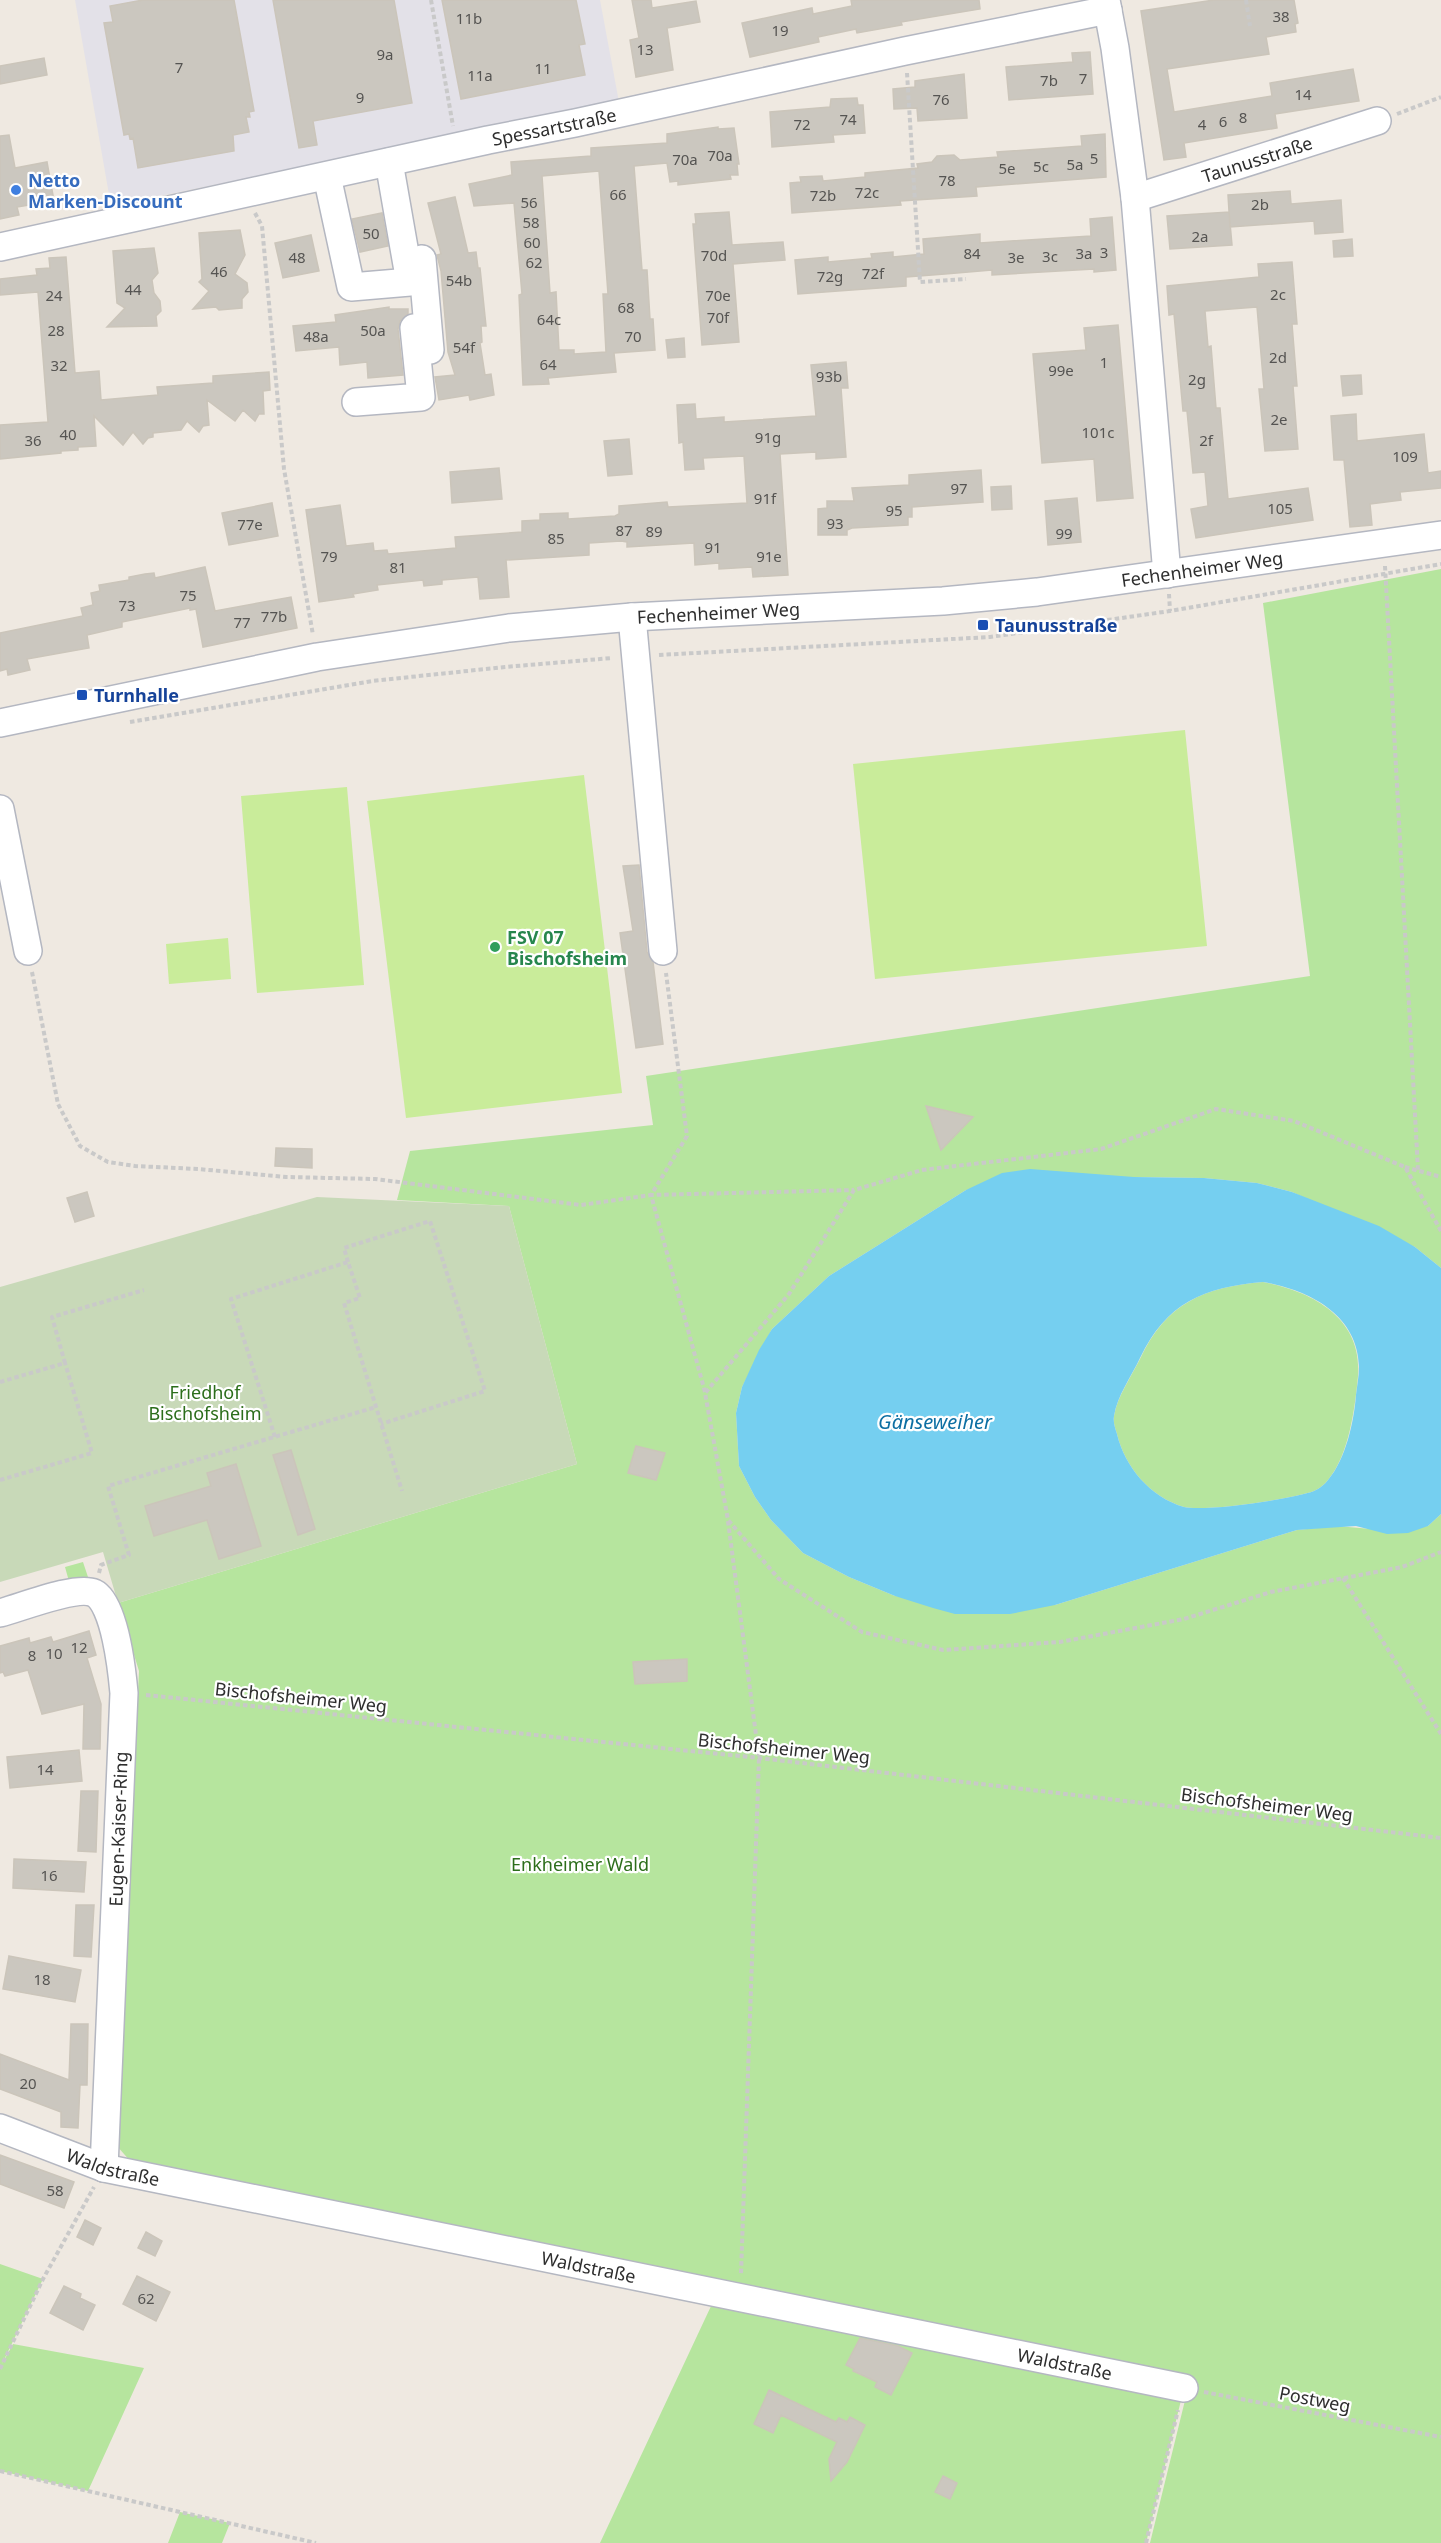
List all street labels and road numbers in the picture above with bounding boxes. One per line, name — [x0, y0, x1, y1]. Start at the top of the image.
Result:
street label: Spessartstraße — [490, 102, 618, 151]
street label: Taunusstraße — [1199, 130, 1315, 188]
street label: Fechenheimer Weg — [1120, 545, 1285, 592]
street label: Fechenheimer Weg — [636, 596, 801, 629]
street label: Bischofsheimer Weg — [214, 1676, 388, 1718]
street label: Bischofsheimer Weg — [697, 1727, 871, 1769]
street label: Eugen-Kaiser-Ring — [103, 1751, 133, 1907]
street label: Bischofsheimer Weg — [1180, 1782, 1354, 1826]
street label: Waldstraße — [63, 2143, 162, 2191]
street label: Waldstraße — [539, 2245, 638, 2288]
street label: Waldstraße — [1015, 2342, 1114, 2385]
street label: Postweg — [1277, 2380, 1353, 2418]

